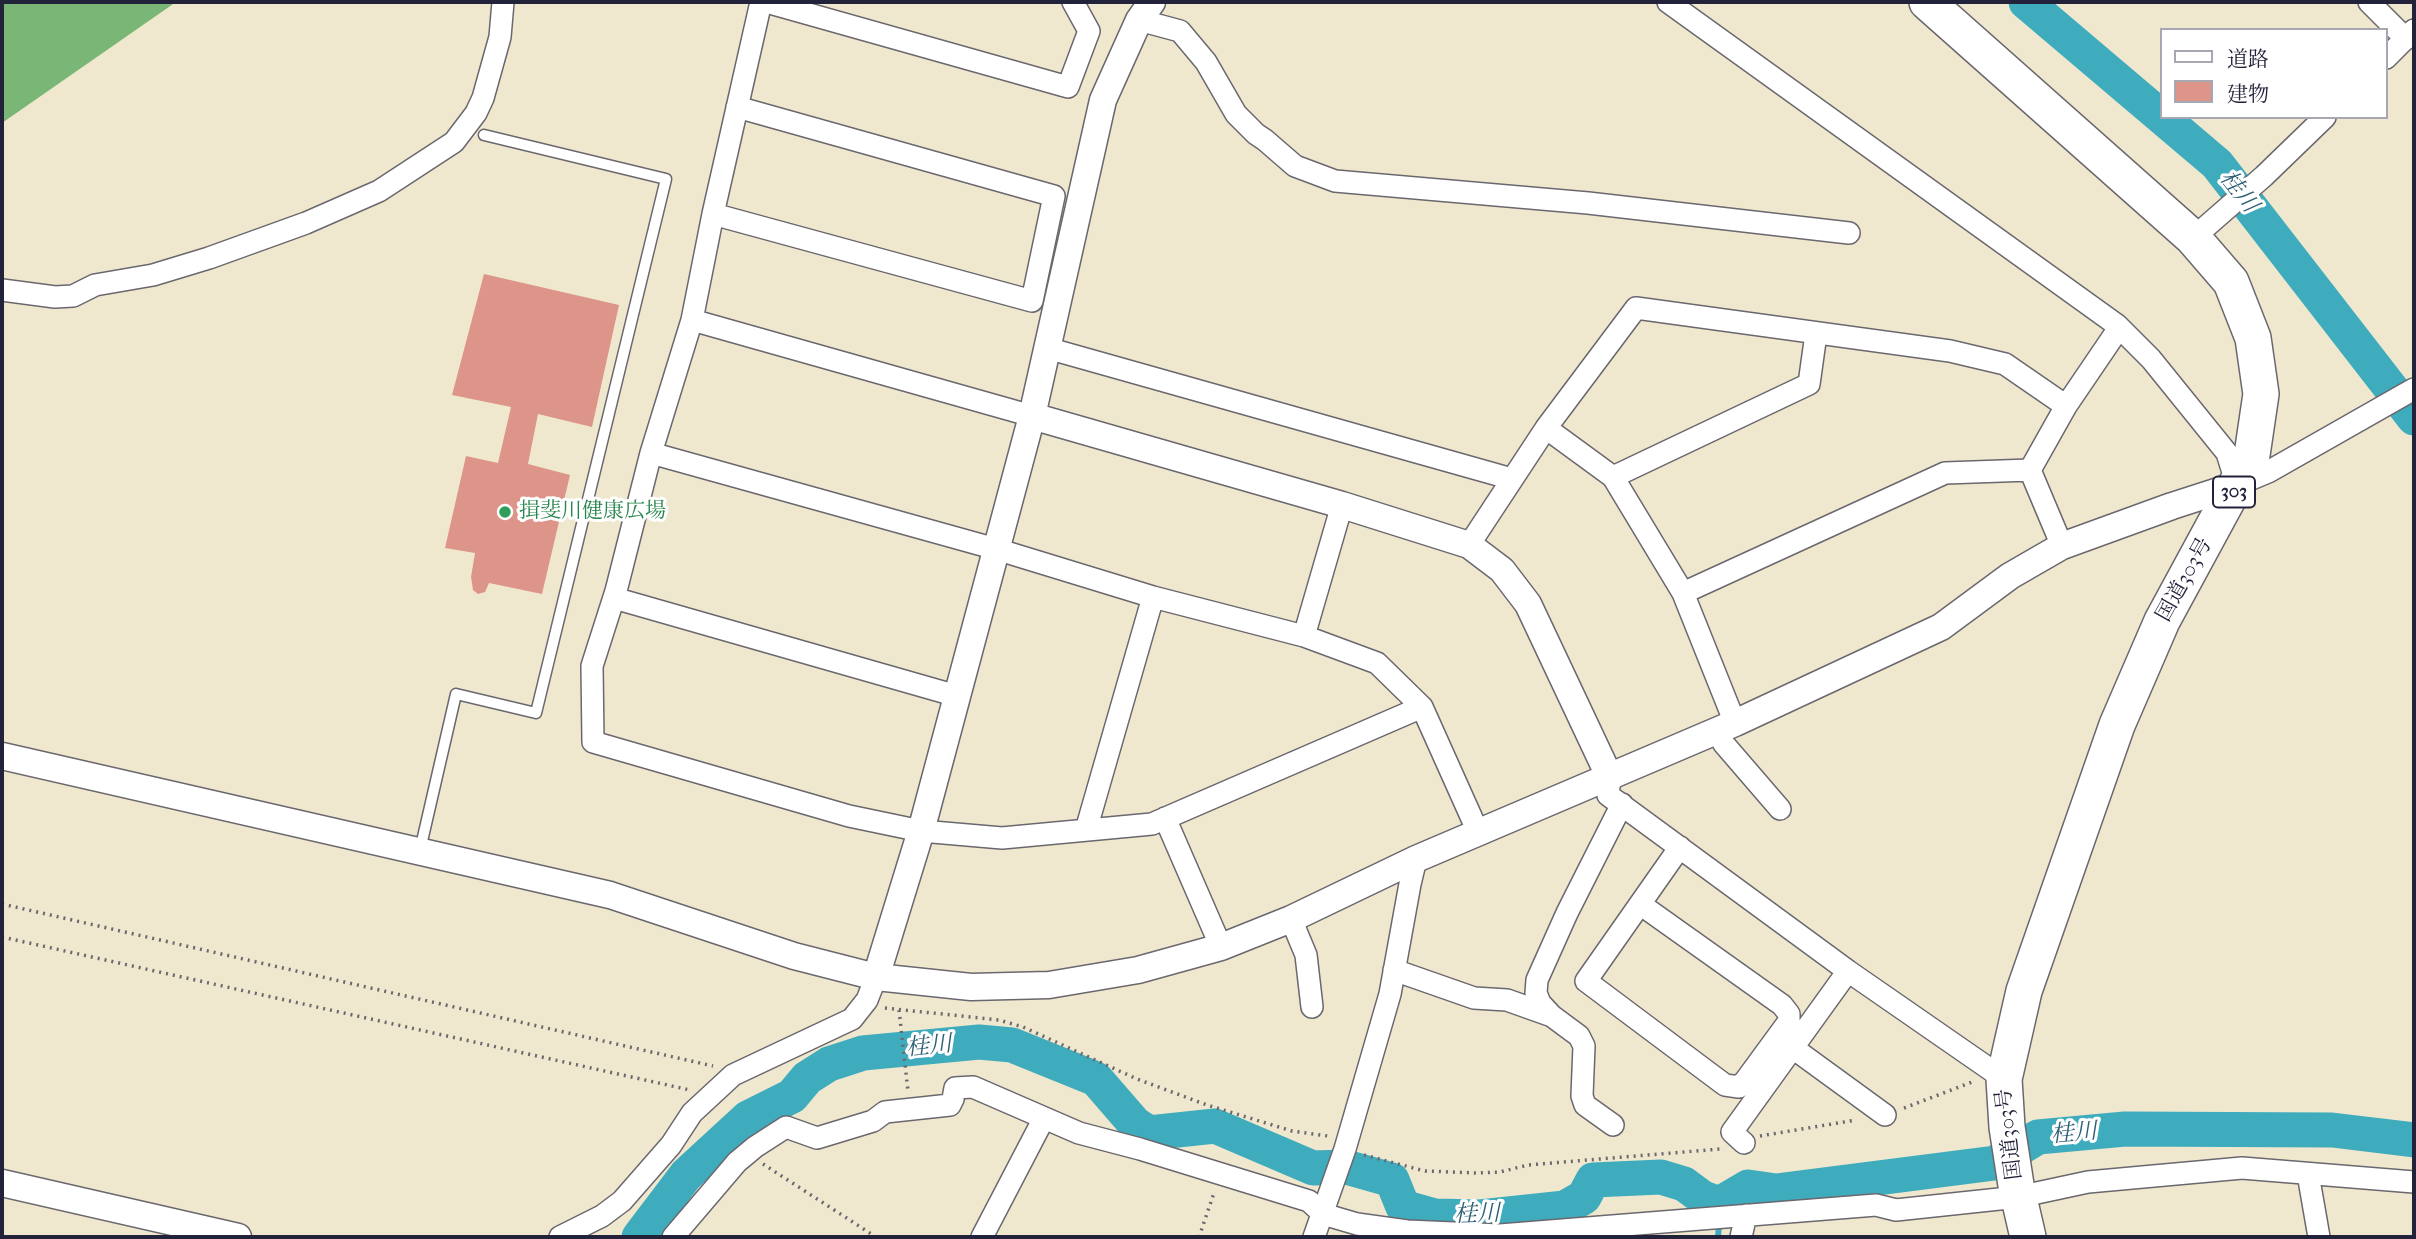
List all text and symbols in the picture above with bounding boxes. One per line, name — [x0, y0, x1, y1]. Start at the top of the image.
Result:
legend — [2160, 28, 2388, 119]
text: 道路 — [2227, 47, 2269, 71]
text: 建物 — [2227, 82, 2269, 106]
water label: 桂川 — [2213, 165, 2263, 219]
road number: 303 — [2213, 477, 2255, 508]
place label: 揖斐川健康広場 — [519, 499, 666, 525]
marker: 揖斐川健康広場 — [497, 504, 513, 520]
street label: 国道303号 — [2152, 534, 2218, 626]
water label: 桂川 — [905, 1031, 953, 1063]
street label: 国道303号 — [1992, 1087, 2028, 1181]
water label: 桂川 — [2050, 1118, 2098, 1150]
water label: 桂川 — [1454, 1200, 1500, 1230]

